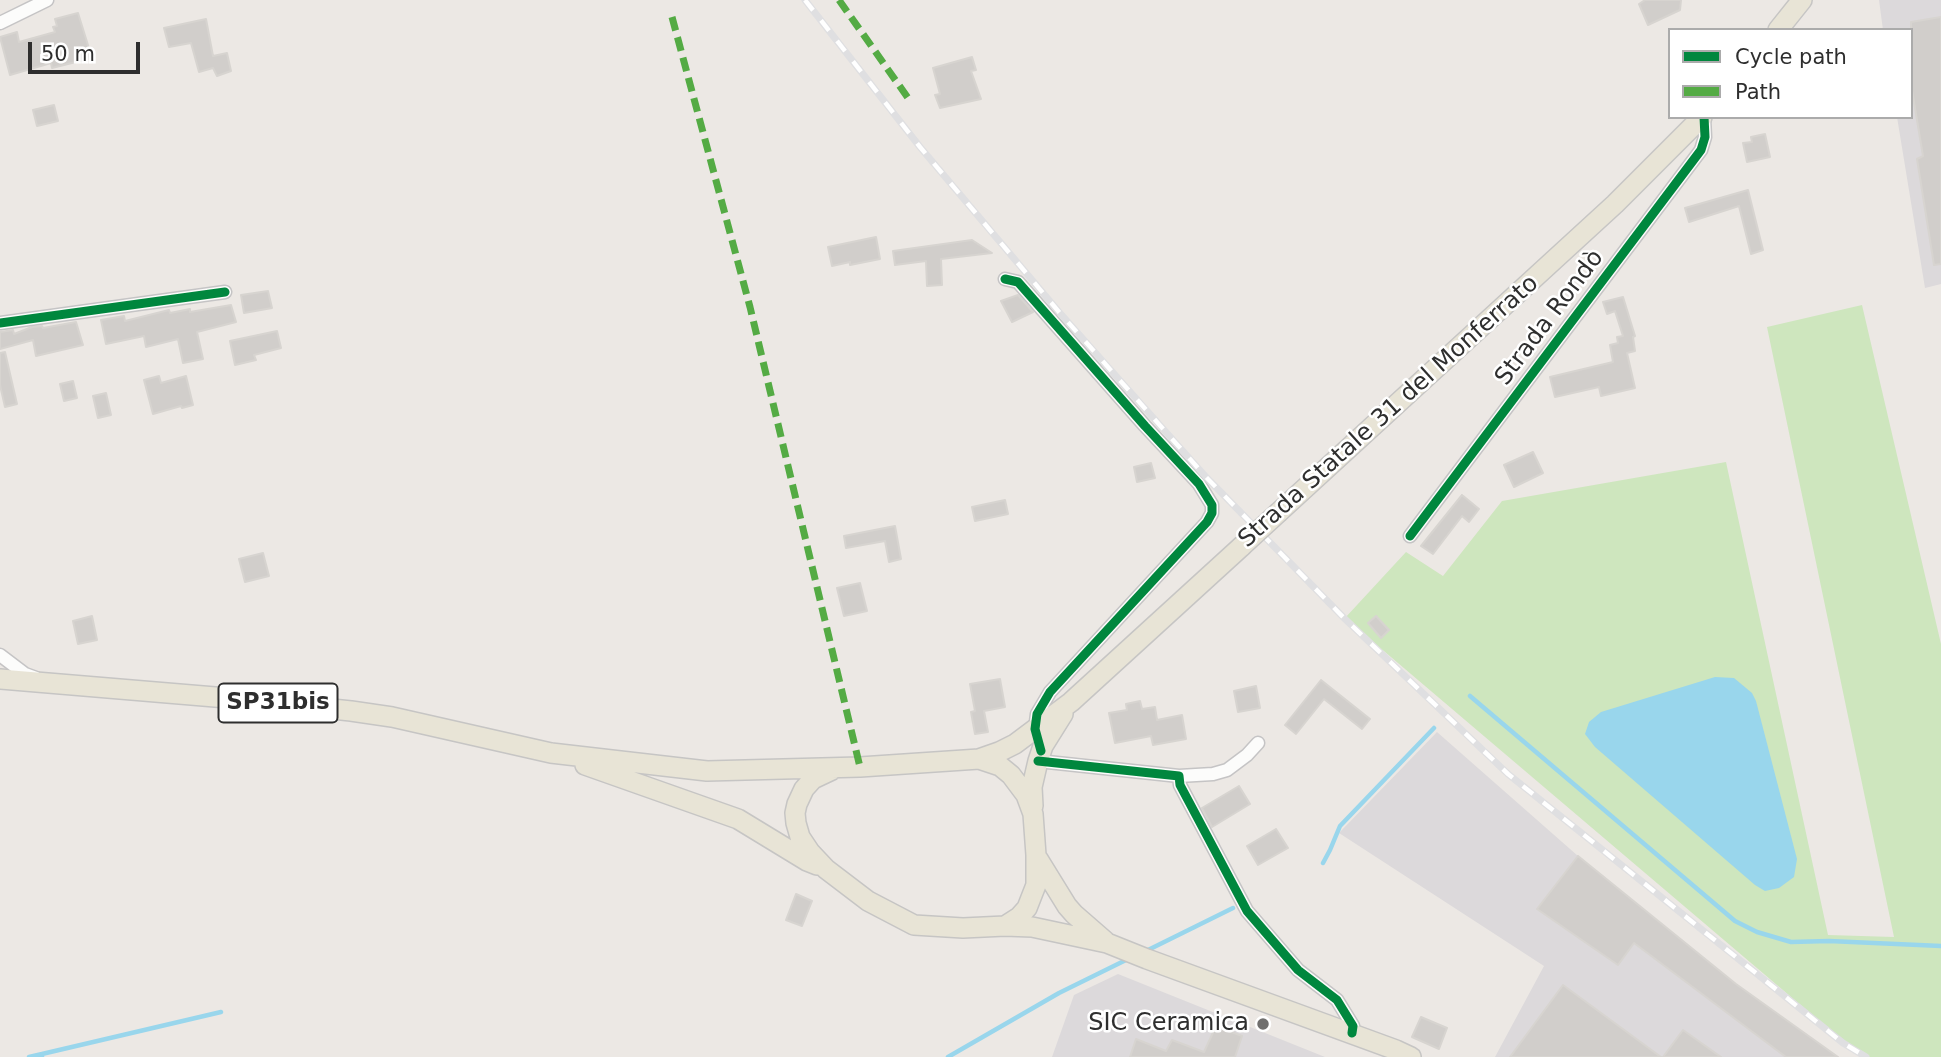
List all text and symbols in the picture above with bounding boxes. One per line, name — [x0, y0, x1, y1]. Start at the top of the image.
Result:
scale bar — [32, 28, 144, 72]
legend — [1668, 28, 1913, 119]
text: 50 m — [41, 42, 95, 66]
text: Cycle path — [1735, 45, 1847, 69]
text: Path — [1735, 80, 1781, 104]
street label: Strada Rondò — [1490, 245, 1610, 391]
street label: Strada Statale 31 del Monferrato — [1233, 270, 1545, 554]
road number: SP31bis — [218, 684, 338, 722]
place label: SIC Ceramica — [1088, 1010, 1249, 1038]
marker: SIC Ceramica — [1255, 1016, 1271, 1032]

